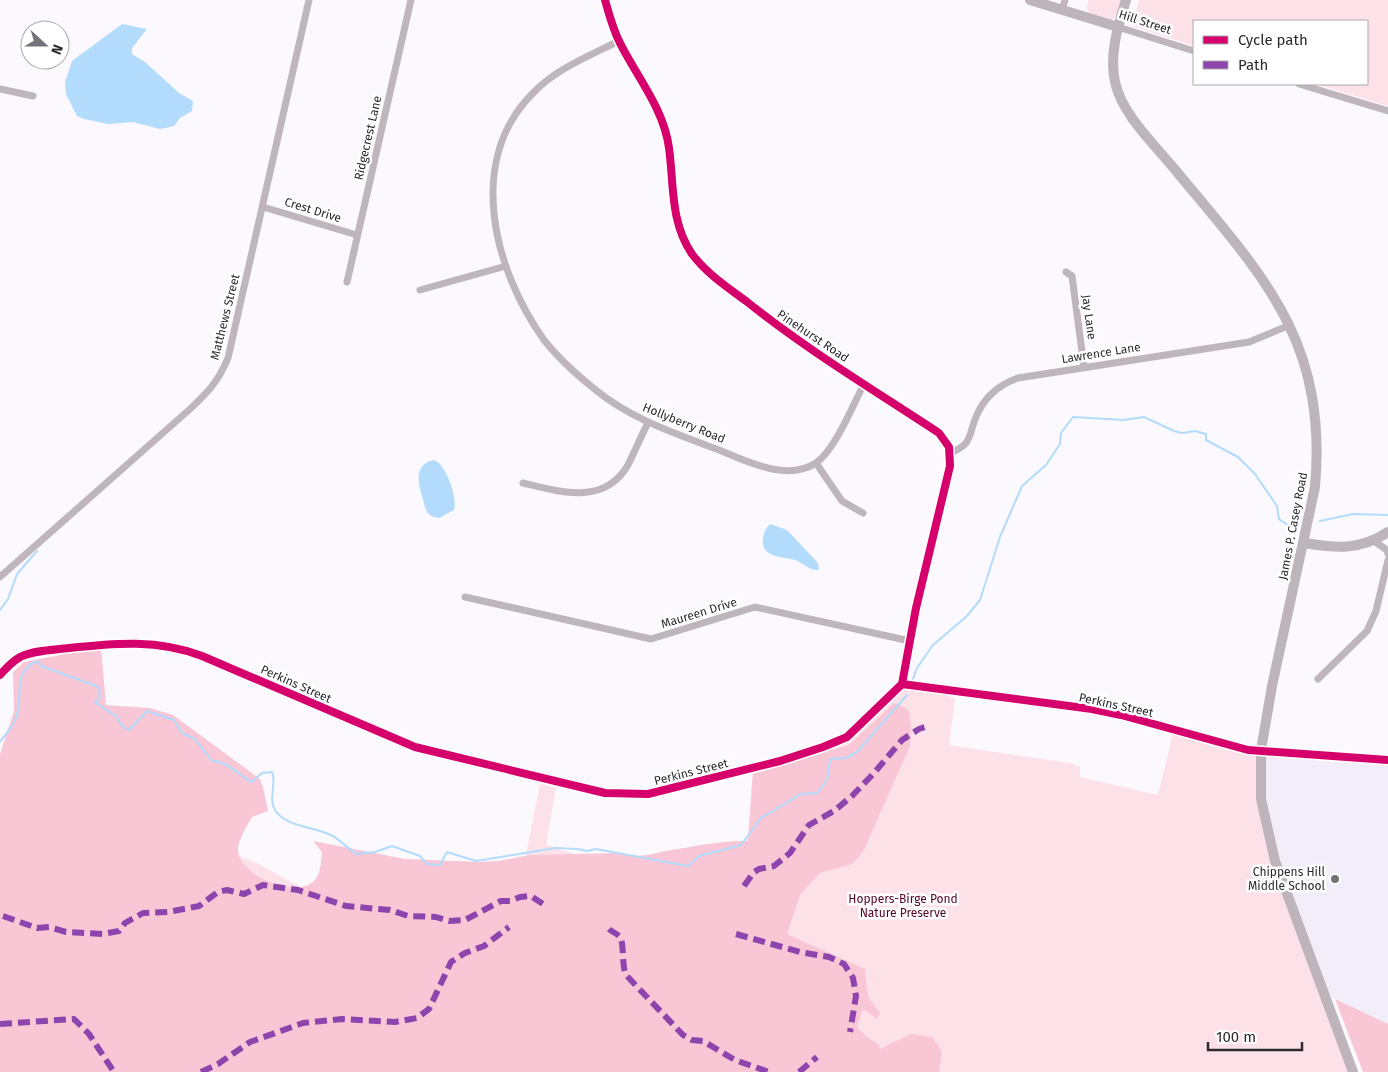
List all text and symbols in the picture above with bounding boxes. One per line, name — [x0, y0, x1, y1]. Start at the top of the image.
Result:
street label: Hill Street — [1117, 7, 1174, 37]
north arrow — [20, 20, 70, 70]
legend — [1193, 20, 1368, 85]
text: Cycle path — [1238, 31, 1308, 49]
text: N — [47, 42, 66, 57]
text: Path — [1238, 56, 1268, 74]
street label: Ridgecrest Lane — [352, 95, 384, 181]
street label: Crest Drive — [283, 195, 343, 225]
street label: Matthews Street — [208, 272, 243, 361]
street label: Jay Lane — [1079, 294, 1099, 340]
street label: Pinehurst Road — [775, 307, 851, 365]
street label: Lawrence Lane — [1060, 340, 1142, 366]
street label: Hollyberry Road — [641, 400, 727, 446]
street label: James P. Casey Road — [1276, 471, 1310, 581]
street label: Maureen Drive — [659, 595, 739, 631]
street label: Perkins Street — [259, 662, 334, 706]
street label: Perkins Street — [1078, 690, 1155, 720]
street label: Perkins Street — [653, 756, 730, 788]
place label: Chippens Hill Middle School — [1248, 865, 1325, 893]
marker: Chippens Hill Middle School — [1329, 873, 1341, 885]
park label: Hoppers-Birge Pond Nature Preserve — [848, 892, 958, 920]
scale bar — [1208, 1020, 1302, 1052]
text: 100 m — [1216, 1028, 1256, 1046]

